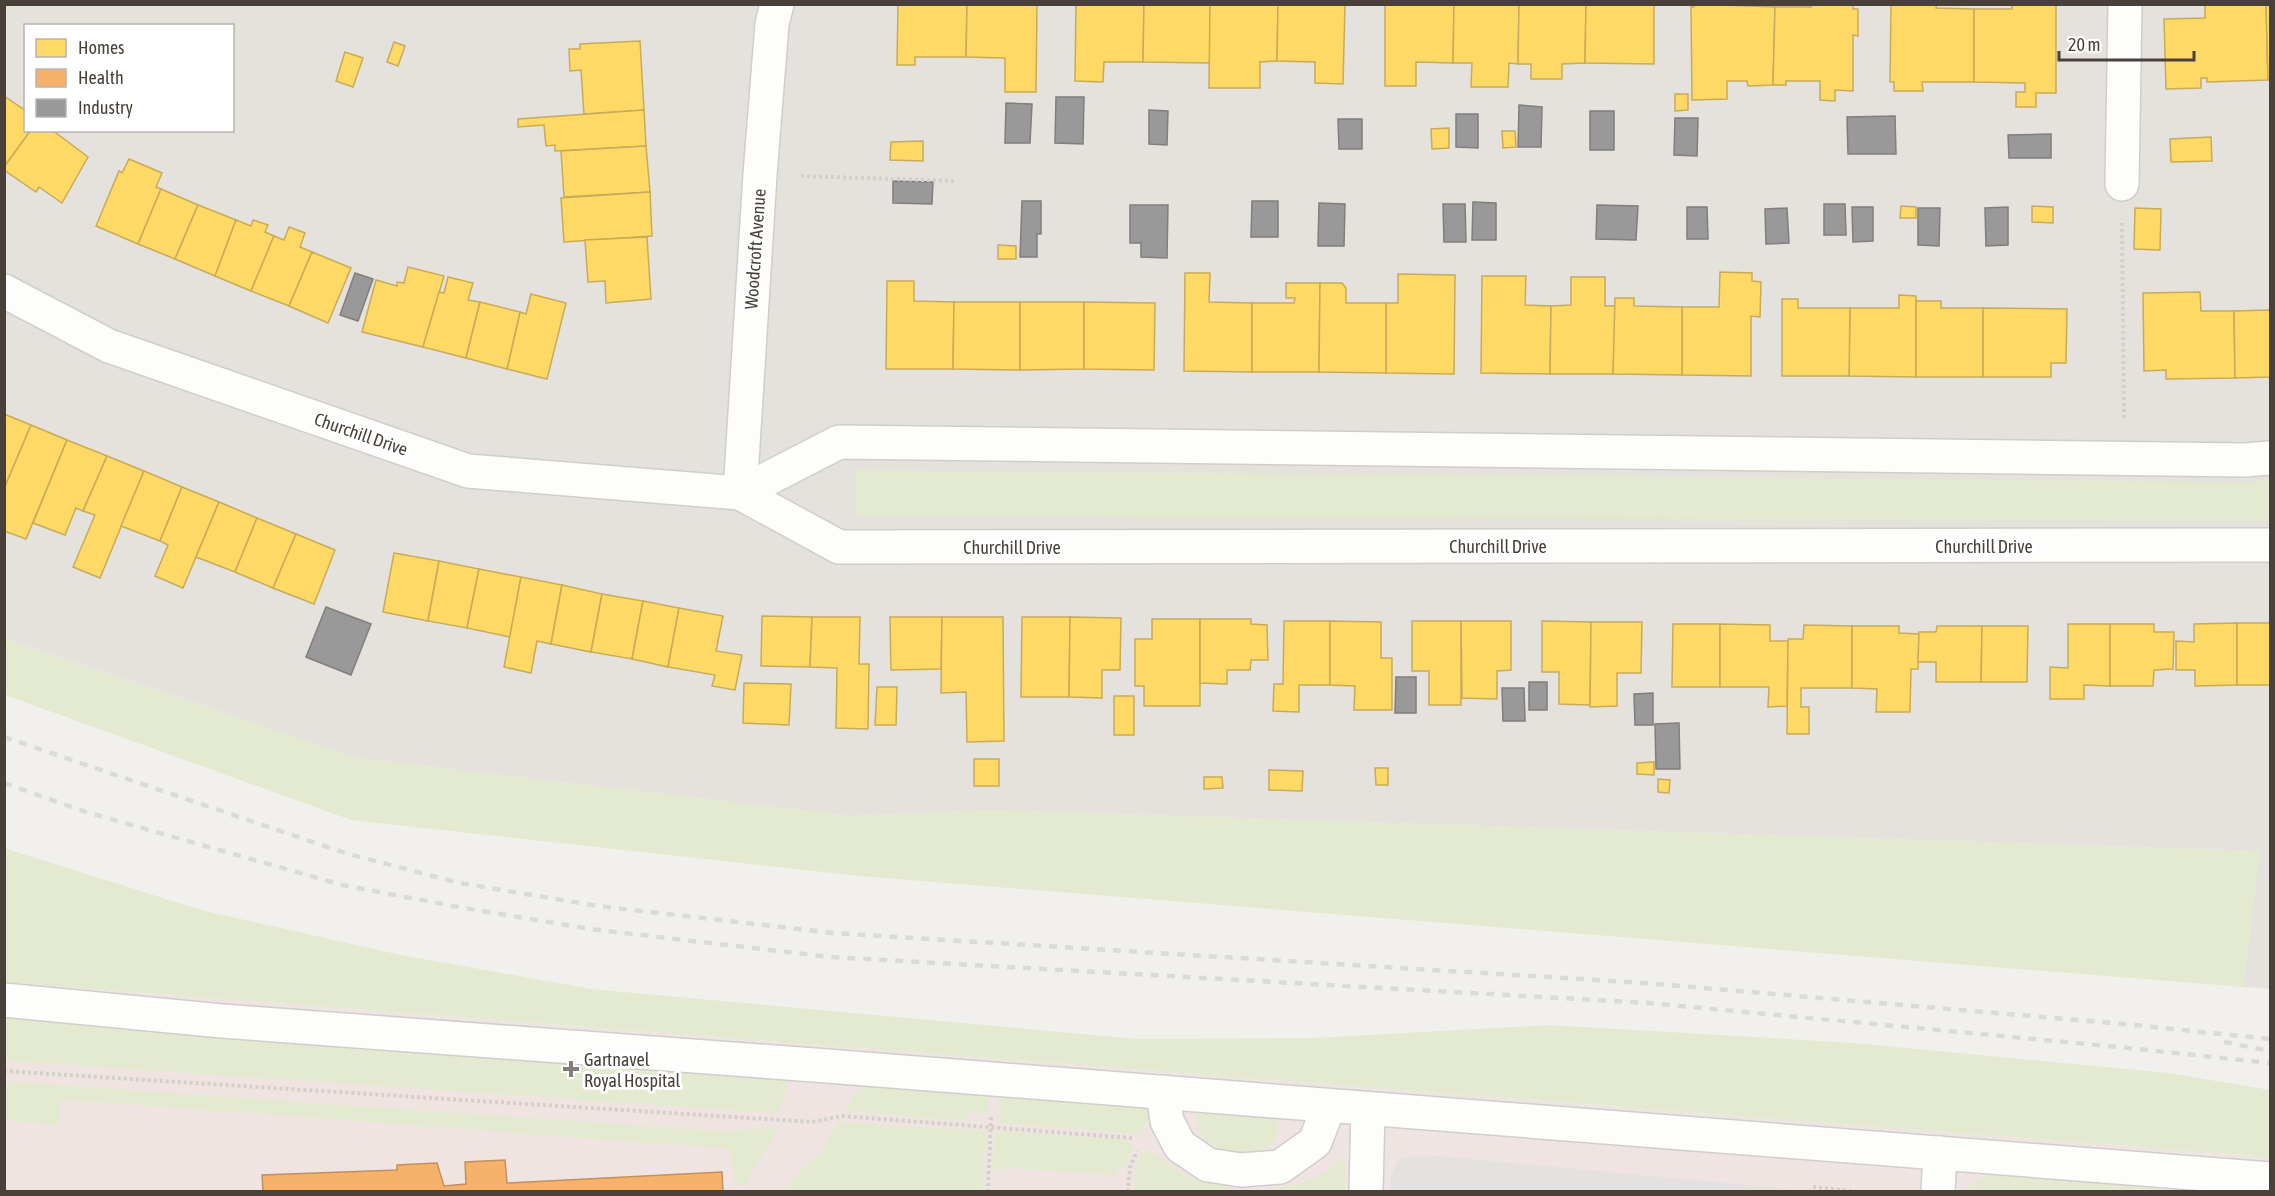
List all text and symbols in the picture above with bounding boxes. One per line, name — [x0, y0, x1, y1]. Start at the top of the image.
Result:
legend — [24, 24, 234, 132]
scale bar — [2059, 24, 2194, 62]
text: 20 m — [2068, 34, 2100, 55]
text: Homes — [78, 37, 124, 58]
text: Health — [78, 67, 124, 88]
text: Industry — [78, 97, 133, 118]
street label: Woodcroft Avenue — [740, 188, 770, 310]
street label: Churchill Drive — [312, 408, 410, 460]
street label: Churchill Drive — [1449, 536, 1547, 557]
street label: Churchill Drive — [1935, 536, 2033, 557]
street label: Churchill Drive — [963, 537, 1061, 558]
place label: Gartnavel Royal Hospital — [584, 1049, 681, 1091]
marker: Gartnavel Royal Hospital — [562, 1060, 580, 1078]

